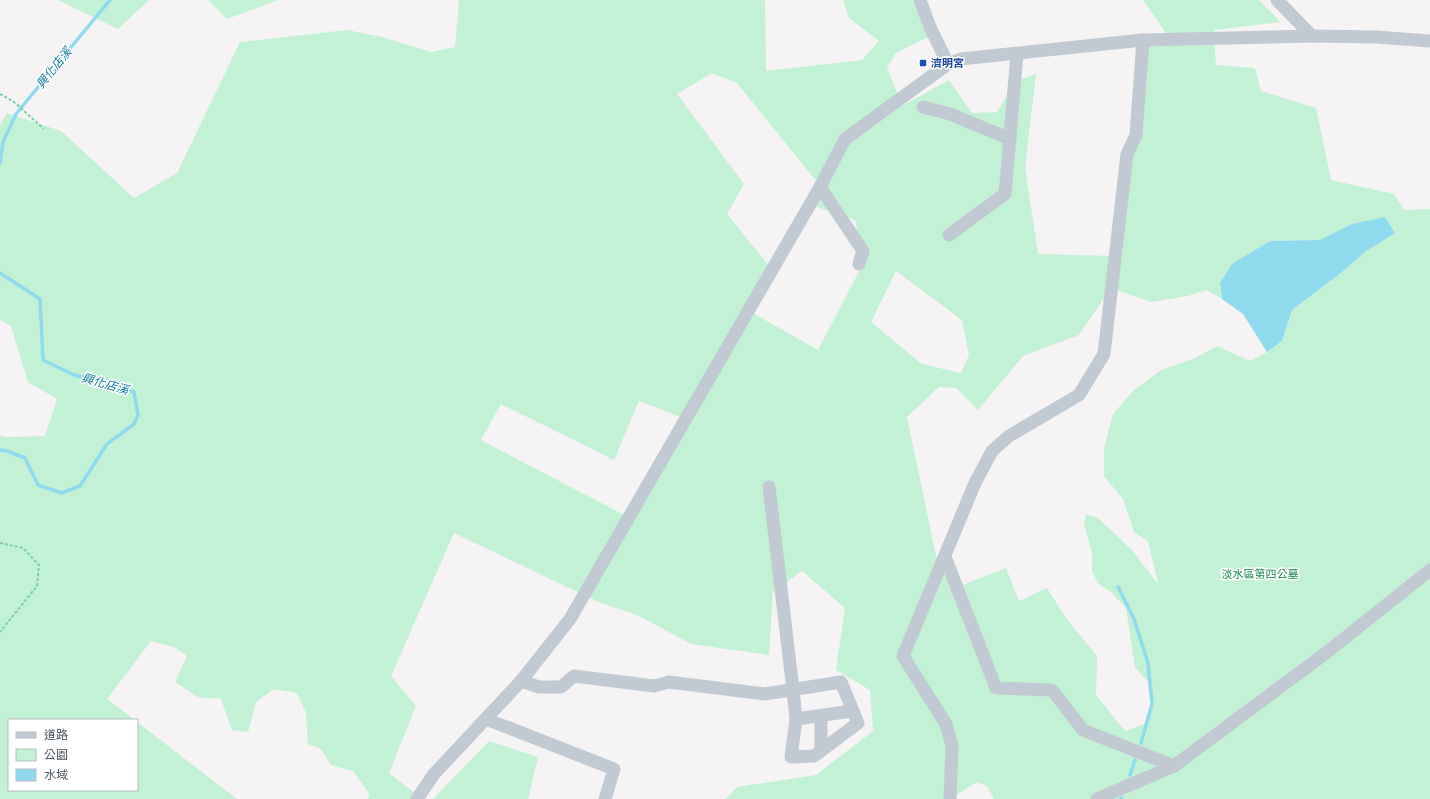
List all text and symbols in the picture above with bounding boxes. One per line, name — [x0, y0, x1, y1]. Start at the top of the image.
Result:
water label: 興化店溪 — [33, 43, 75, 90]
place label: 濟明宮 — [931, 57, 964, 69]
marker: 濟明宮 — [918, 58, 928, 68]
water label: 興化店溪 — [80, 371, 132, 397]
park label: 淡水區第四公墓 — [1222, 568, 1299, 580]
legend — [8, 719, 138, 791]
text: 道路 — [44, 728, 68, 741]
text: 公園 — [44, 748, 68, 761]
text: 水域 — [44, 768, 68, 781]

